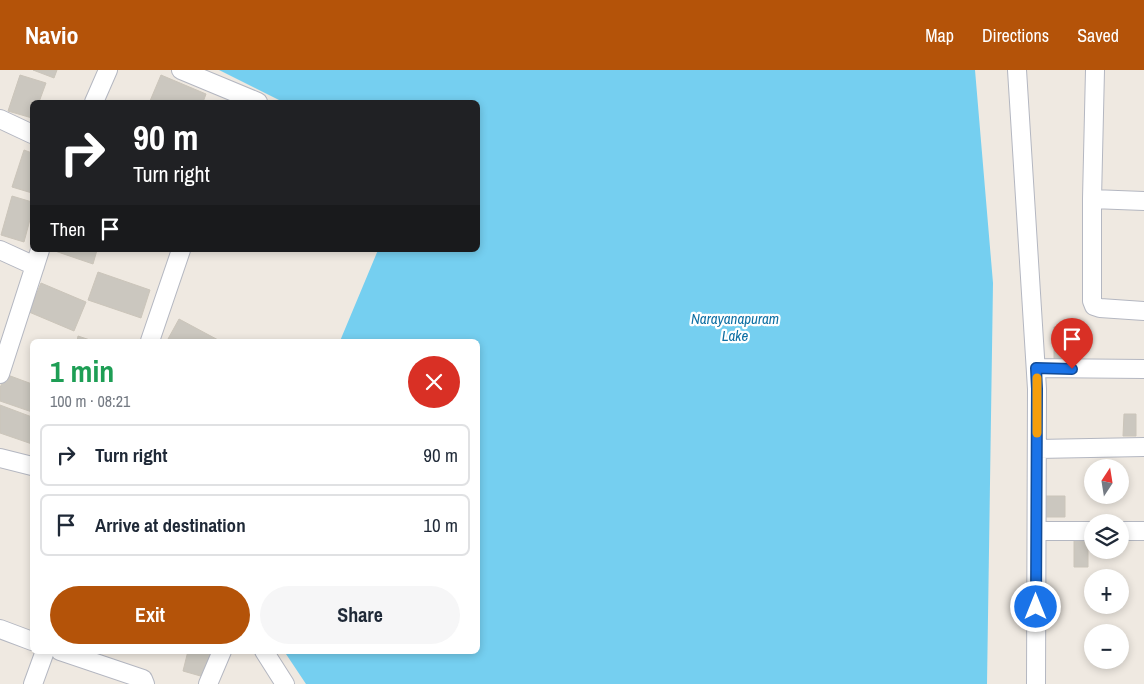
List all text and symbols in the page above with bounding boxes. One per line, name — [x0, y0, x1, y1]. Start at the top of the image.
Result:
text: Navio — [25, 19, 79, 51]
text: Map — [925, 23, 954, 48]
text: Directions — [982, 23, 1049, 48]
text: Saved — [1077, 23, 1119, 48]
text: 90 m — [133, 114, 198, 161]
icon: right — [50, 120, 115, 185]
text: Turn right — [133, 159, 210, 189]
icon: arrive — [96, 215, 124, 243]
text: Then — [50, 216, 86, 242]
water label: Narayanapuram Lake — [691, 308, 779, 346]
pin — [1051, 318, 1093, 369]
icon: arrive — [1058, 325, 1086, 353]
text: 1 min — [50, 351, 114, 391]
button: close — [408, 356, 460, 408]
text: 100 m · 08:21 — [50, 390, 130, 412]
icon: right — [52, 441, 80, 469]
text: Turn right — [95, 442, 167, 468]
text: 90 m — [423, 442, 458, 468]
north arrow — [1084, 459, 1129, 504]
map controls — [1084, 459, 1129, 669]
icon: arrive — [52, 511, 80, 539]
text: Arrive at destination — [95, 512, 246, 538]
text: 10 m — [423, 512, 458, 538]
button: layers — [1084, 514, 1129, 559]
button: + — [1084, 569, 1129, 614]
position arrow — [1009, 580, 1061, 632]
button: Exit — [50, 586, 250, 644]
button: Share — [260, 586, 460, 644]
button: − — [1084, 624, 1129, 669]

